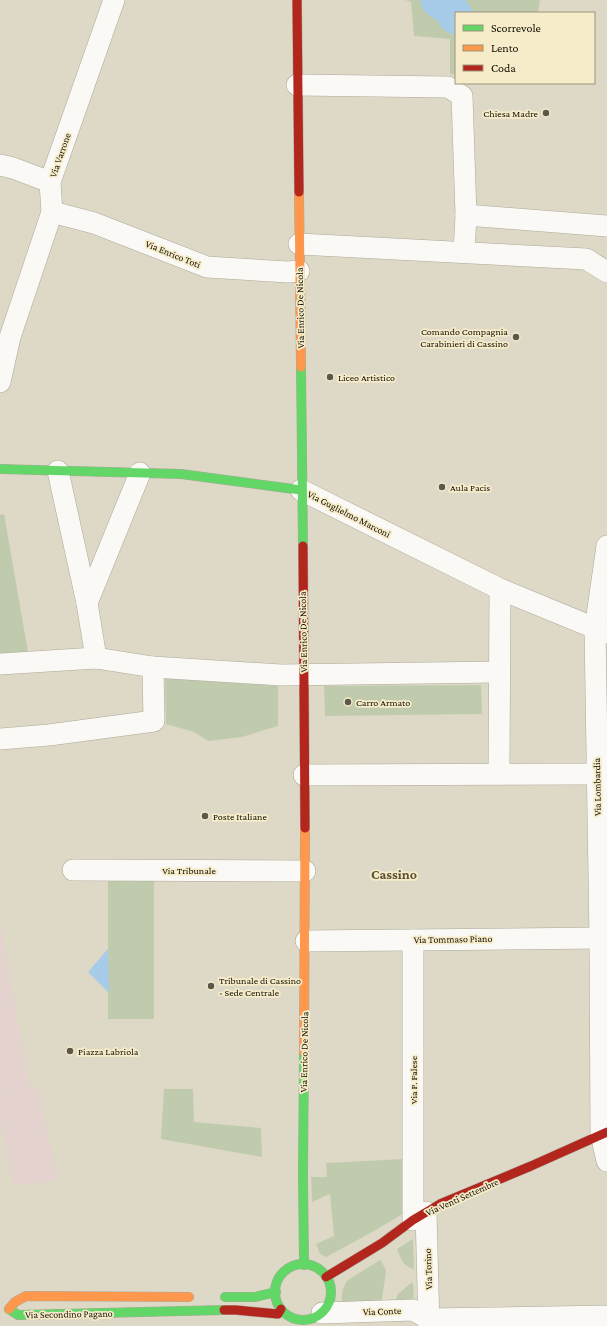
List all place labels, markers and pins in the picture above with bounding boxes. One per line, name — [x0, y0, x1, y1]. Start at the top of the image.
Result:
place label: Chiesa Madre — [483, 108, 539, 119]
marker: Chiesa Madre — [541, 108, 551, 118]
place label: Comando Compagnia Carabinieri di Cassino — [420, 326, 508, 349]
marker: Comando Compagnia Carabinieri di Cassino — [511, 332, 521, 342]
marker: Liceo Artistico — [325, 372, 335, 382]
place label: Liceo Artistico — [338, 372, 395, 383]
marker: Aula Pacis — [437, 482, 447, 492]
place label: Aula Pacis — [450, 482, 490, 493]
marker: Carro Armato — [343, 697, 353, 707]
place label: Carro Armato — [356, 697, 410, 708]
marker: Poste Italiane — [200, 811, 210, 821]
place label: Poste Italiane — [213, 811, 267, 822]
place label: Tribunale di Cassino - Sede Centrale — [219, 975, 301, 998]
marker: Tribunale di Cassino - Sede Centrale — [206, 981, 216, 991]
marker: Piazza Labriola — [65, 1046, 75, 1056]
place label: Piazza Labriola — [78, 1046, 139, 1057]

